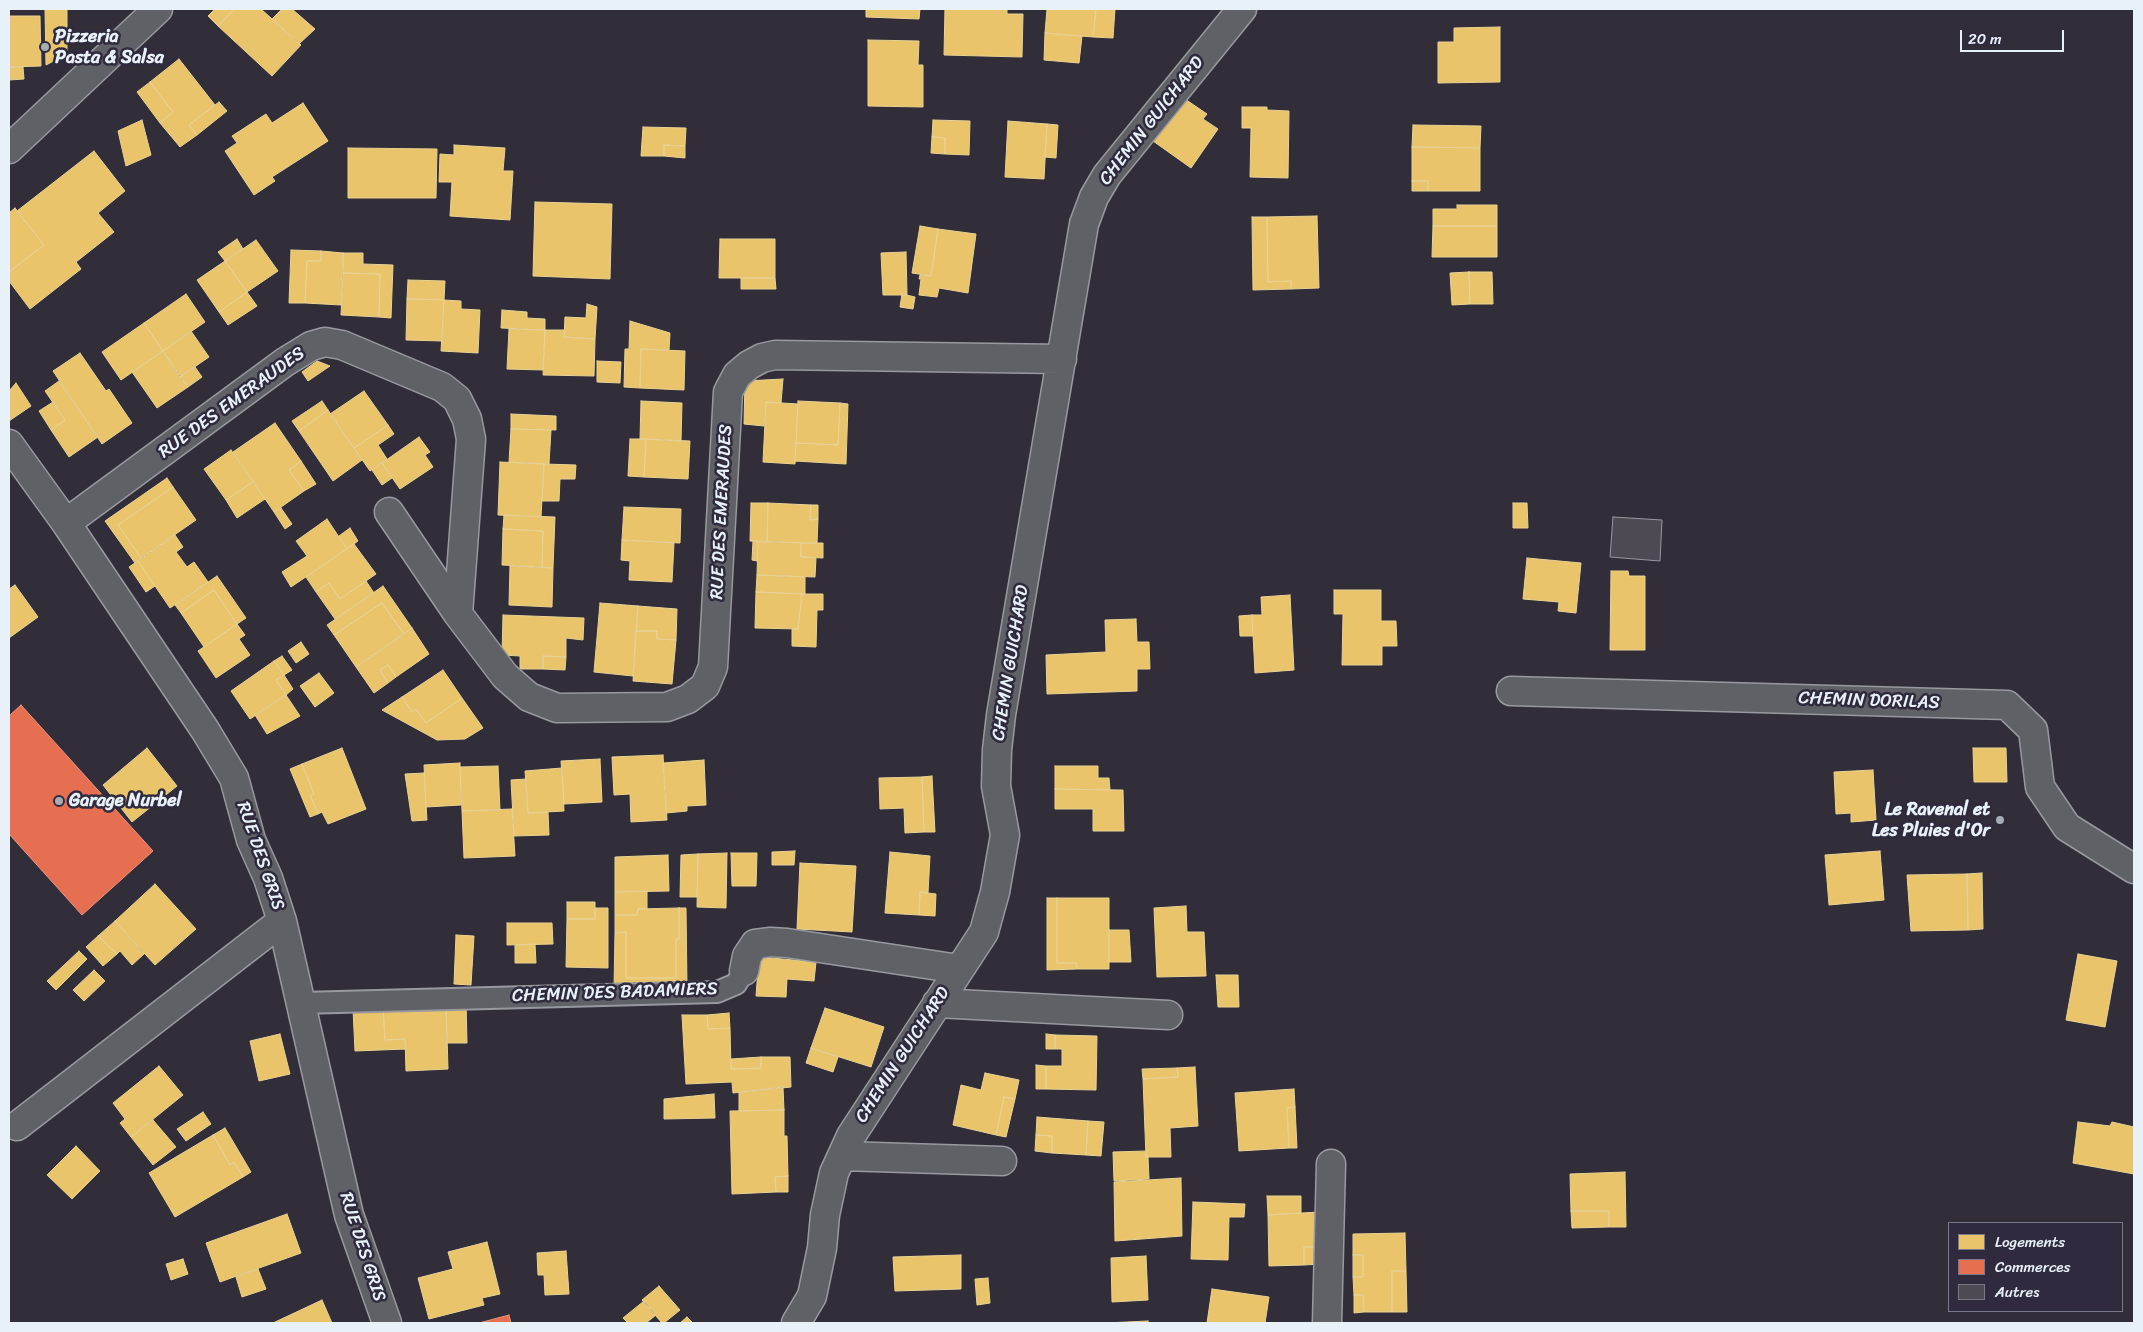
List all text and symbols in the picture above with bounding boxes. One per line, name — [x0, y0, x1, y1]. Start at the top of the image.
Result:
scale bar — [1963, 20, 2067, 52]
place label: Pizzeria Pasta & Salsa — [55, 26, 164, 68]
text: 20 m — [1968, 26, 2002, 52]
marker: Pizzeria Pasta & Salsa — [39, 41, 51, 53]
street label: CHEMIN GUICHARD — [1095, 52, 1209, 190]
street label: RUE DES EMERAUDES — [155, 343, 309, 463]
street label: RUE DES EMERAUDES — [707, 424, 737, 600]
street label: CHEMIN GUICHARD — [988, 584, 1034, 742]
street label: CHEMIN DORILAS — [1798, 688, 1940, 714]
place label: Garage Nurbel — [69, 790, 182, 812]
marker: Garage Nurbel — [53, 795, 65, 807]
street label: RUE DES GRIS — [231, 799, 289, 913]
place label: Le Ravenal et Les Pluies d'Or — [1872, 799, 1990, 842]
marker: Le Ravenal et Les Pluies d'Or — [1994, 814, 2006, 826]
street label: CHEMIN DES BADAMIERS — [512, 979, 718, 1007]
street label: CHEMIN GUICHARD — [851, 983, 955, 1127]
street label: RUE DES GRIS — [334, 1190, 390, 1304]
legend — [1948, 1222, 2123, 1312]
text: Logements — [1995, 1229, 2065, 1255]
text: Commerces — [1995, 1254, 2071, 1280]
text: Autres — [1995, 1279, 2039, 1305]

